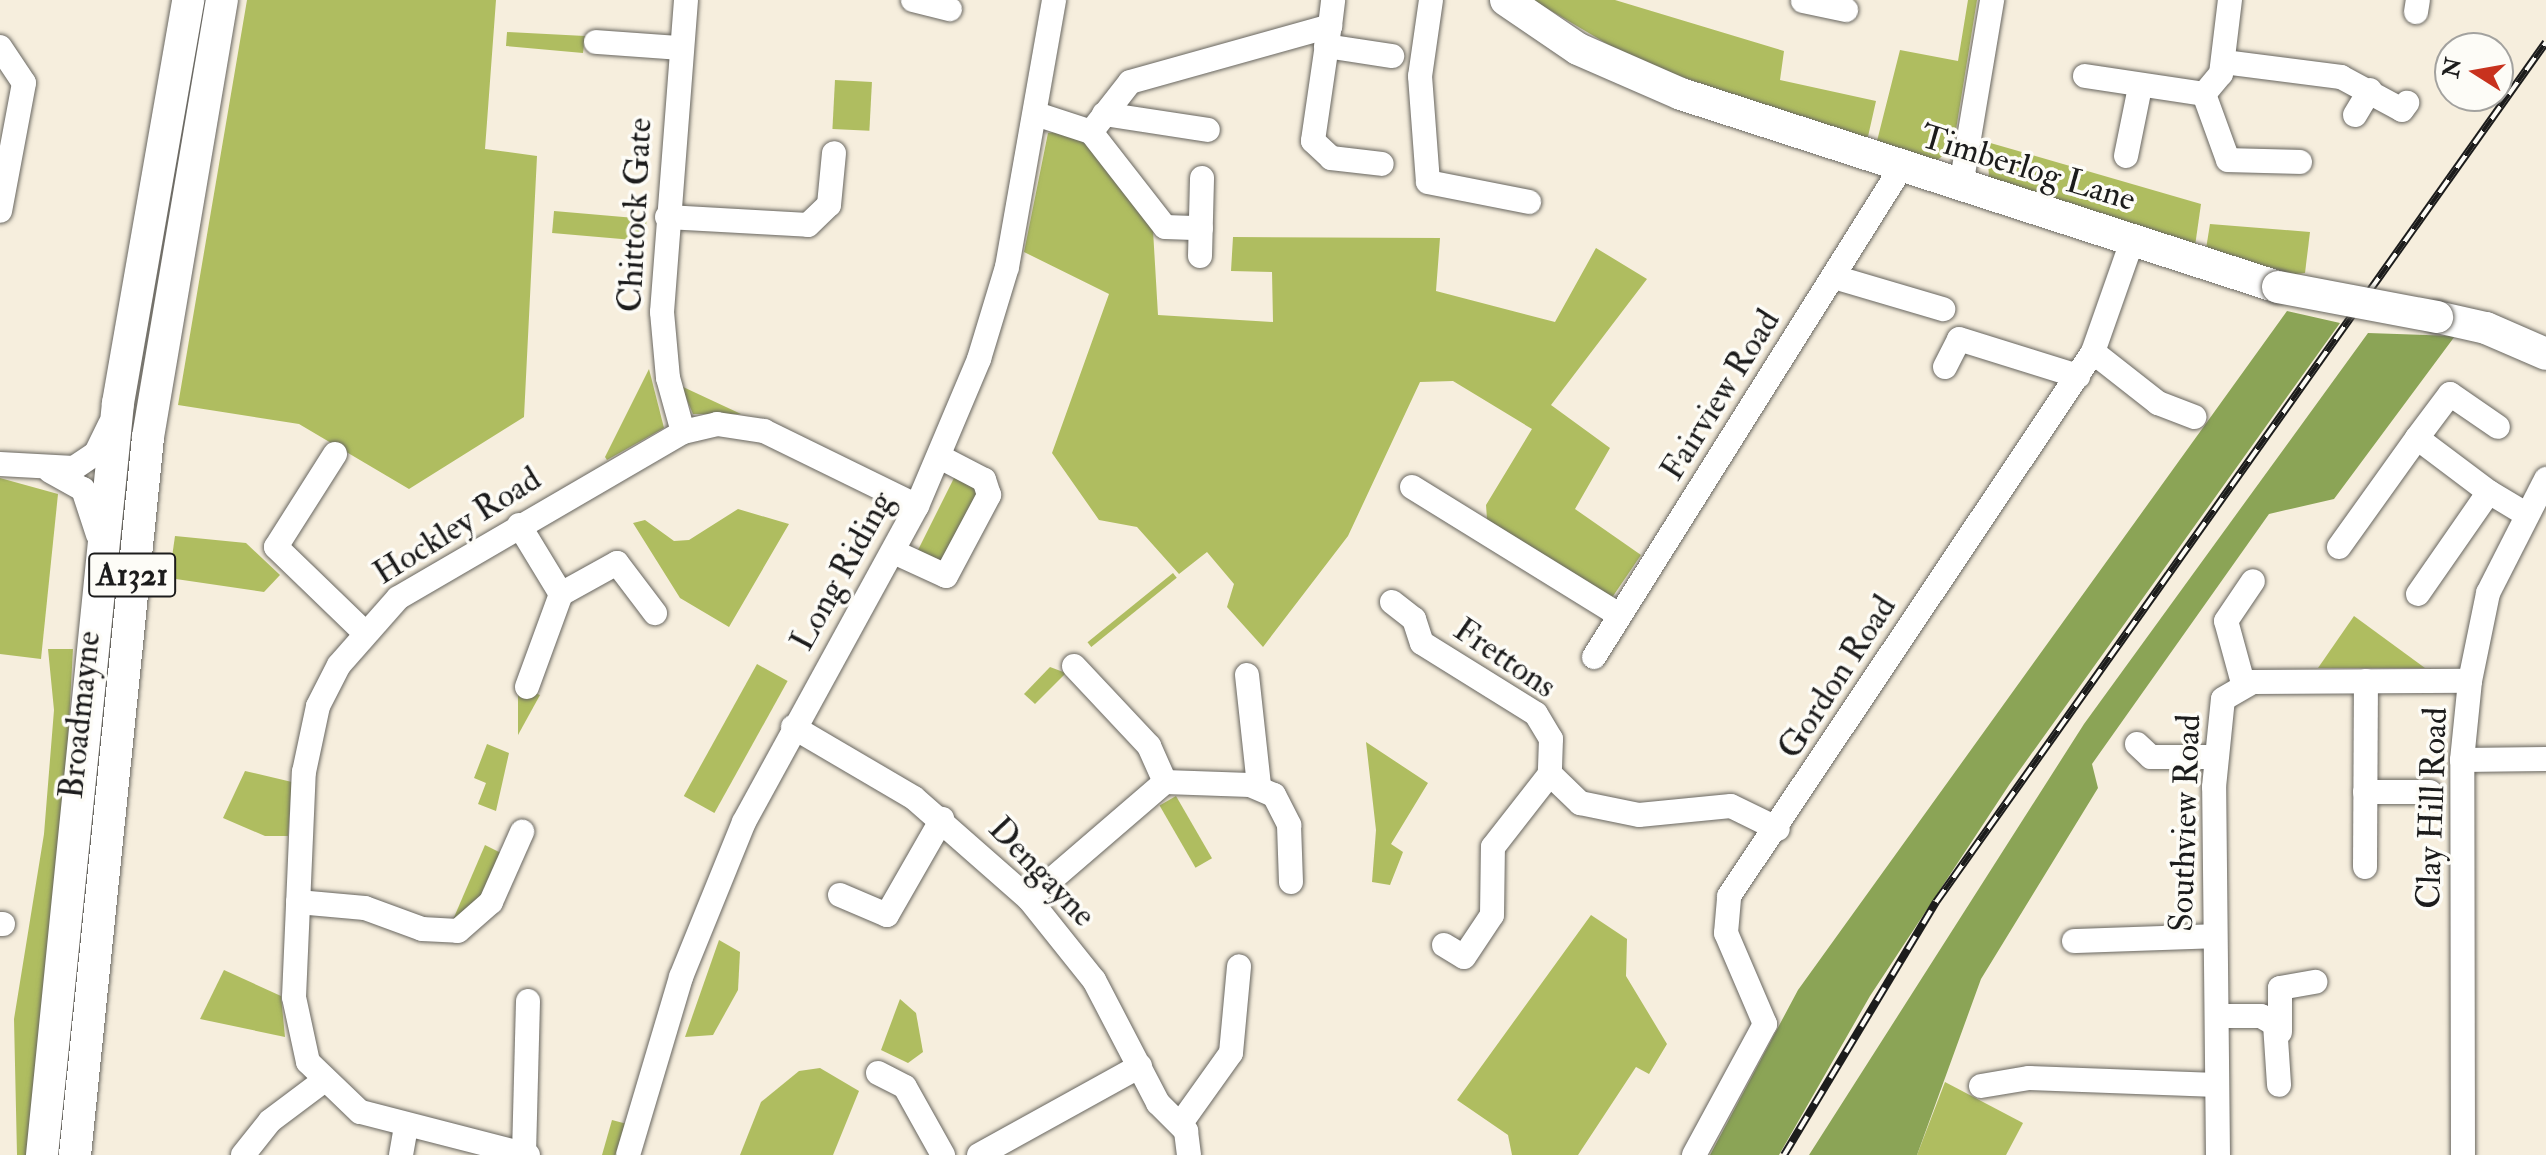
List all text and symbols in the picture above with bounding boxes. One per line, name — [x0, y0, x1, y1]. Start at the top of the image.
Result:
north arrow — [2434, 32, 2514, 112]
text: N — [2437, 55, 2468, 80]
street label: Timberlog Lane — [1916, 116, 2140, 220]
street label: Chittock Gate — [610, 117, 660, 313]
street label: Fairview Road — [1651, 302, 1789, 488]
street label: Hockley Road — [366, 458, 548, 594]
street label: Long Riding — [782, 484, 902, 658]
road number: A1321 — [88, 547, 176, 603]
street label: Gordon Road — [1769, 588, 1905, 766]
street label: Frettons — [1446, 609, 1564, 707]
street label: Broadmayne — [51, 629, 109, 801]
street label: Clay Hill Road — [2408, 706, 2456, 910]
street label: Southview Road — [2161, 713, 2209, 933]
street label: Dengayne — [980, 809, 1104, 935]

